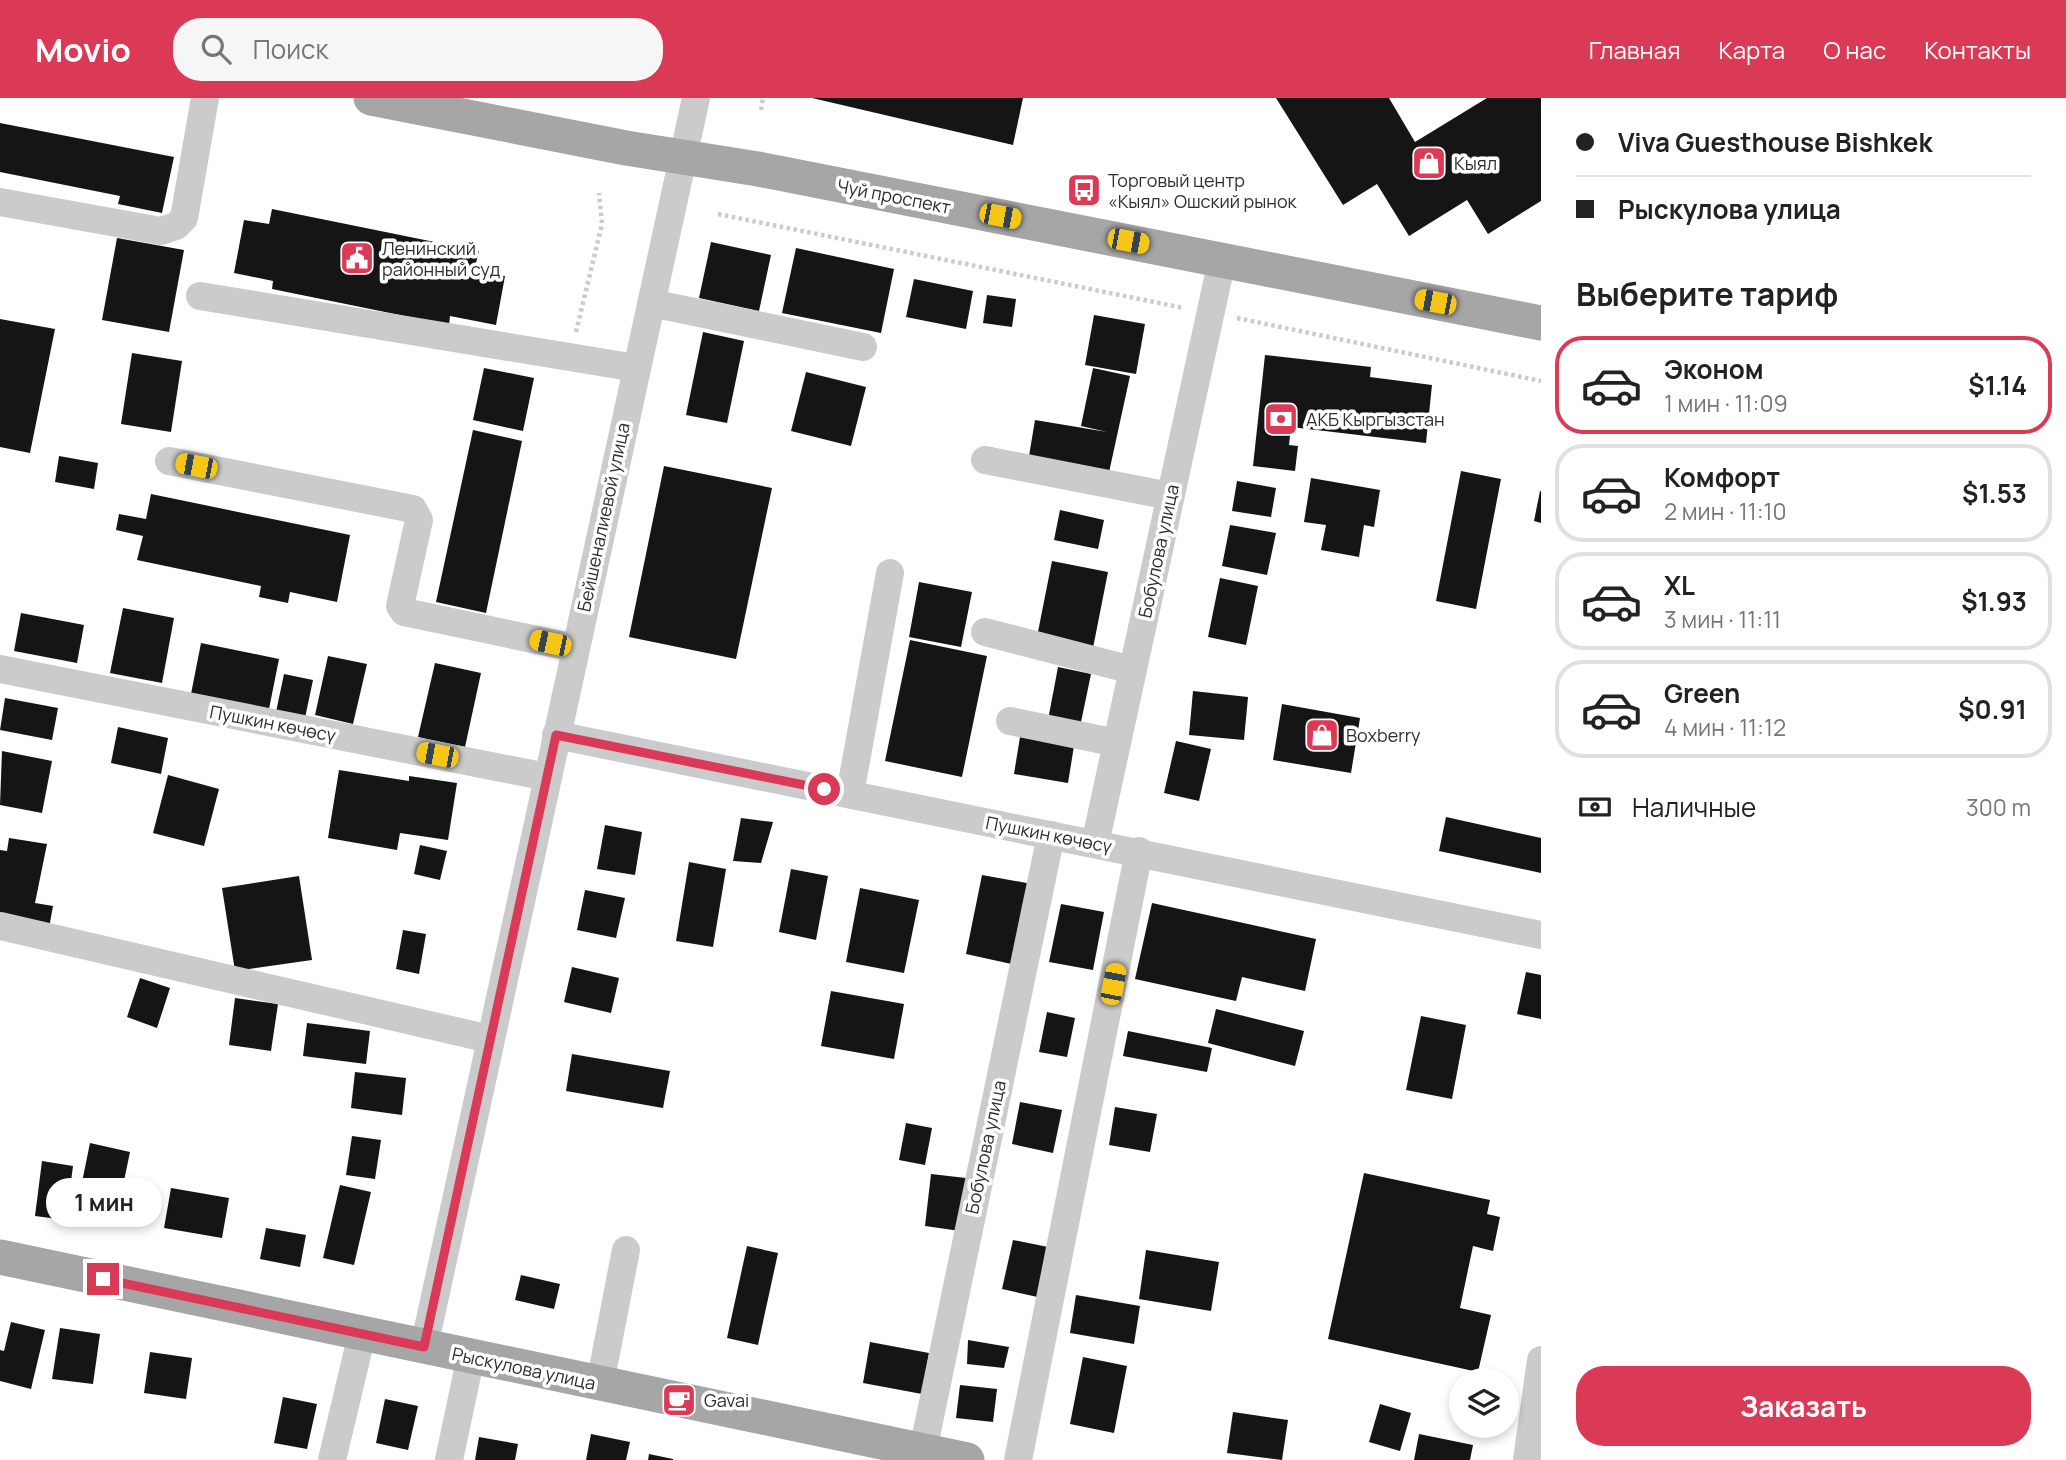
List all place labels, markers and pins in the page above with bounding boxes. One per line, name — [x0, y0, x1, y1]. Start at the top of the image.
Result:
shop icon: Кыял — [1410, 144, 1448, 182]
place label: Кыял — [1454, 151, 1497, 175]
place label: Торговый центр «Кыял» Ошский рынок — [1108, 168, 1298, 213]
bus stop icon: Торговый центр «Кыял» Ошский рынок — [1065, 171, 1103, 209]
place label: Ленинский районный суд — [382, 236, 500, 281]
public building icon: Ленинский районный суд — [338, 239, 376, 277]
bank icon: АКБ Кыргызстан — [1262, 400, 1300, 438]
place label: АКБ Кыргызстан — [1306, 407, 1445, 431]
shop icon: Boxberry — [1303, 716, 1341, 754]
place label: Boxberry — [1346, 723, 1421, 747]
cafe icon: Gavai — [660, 1381, 698, 1419]
place label: Gavai — [704, 1388, 749, 1412]

